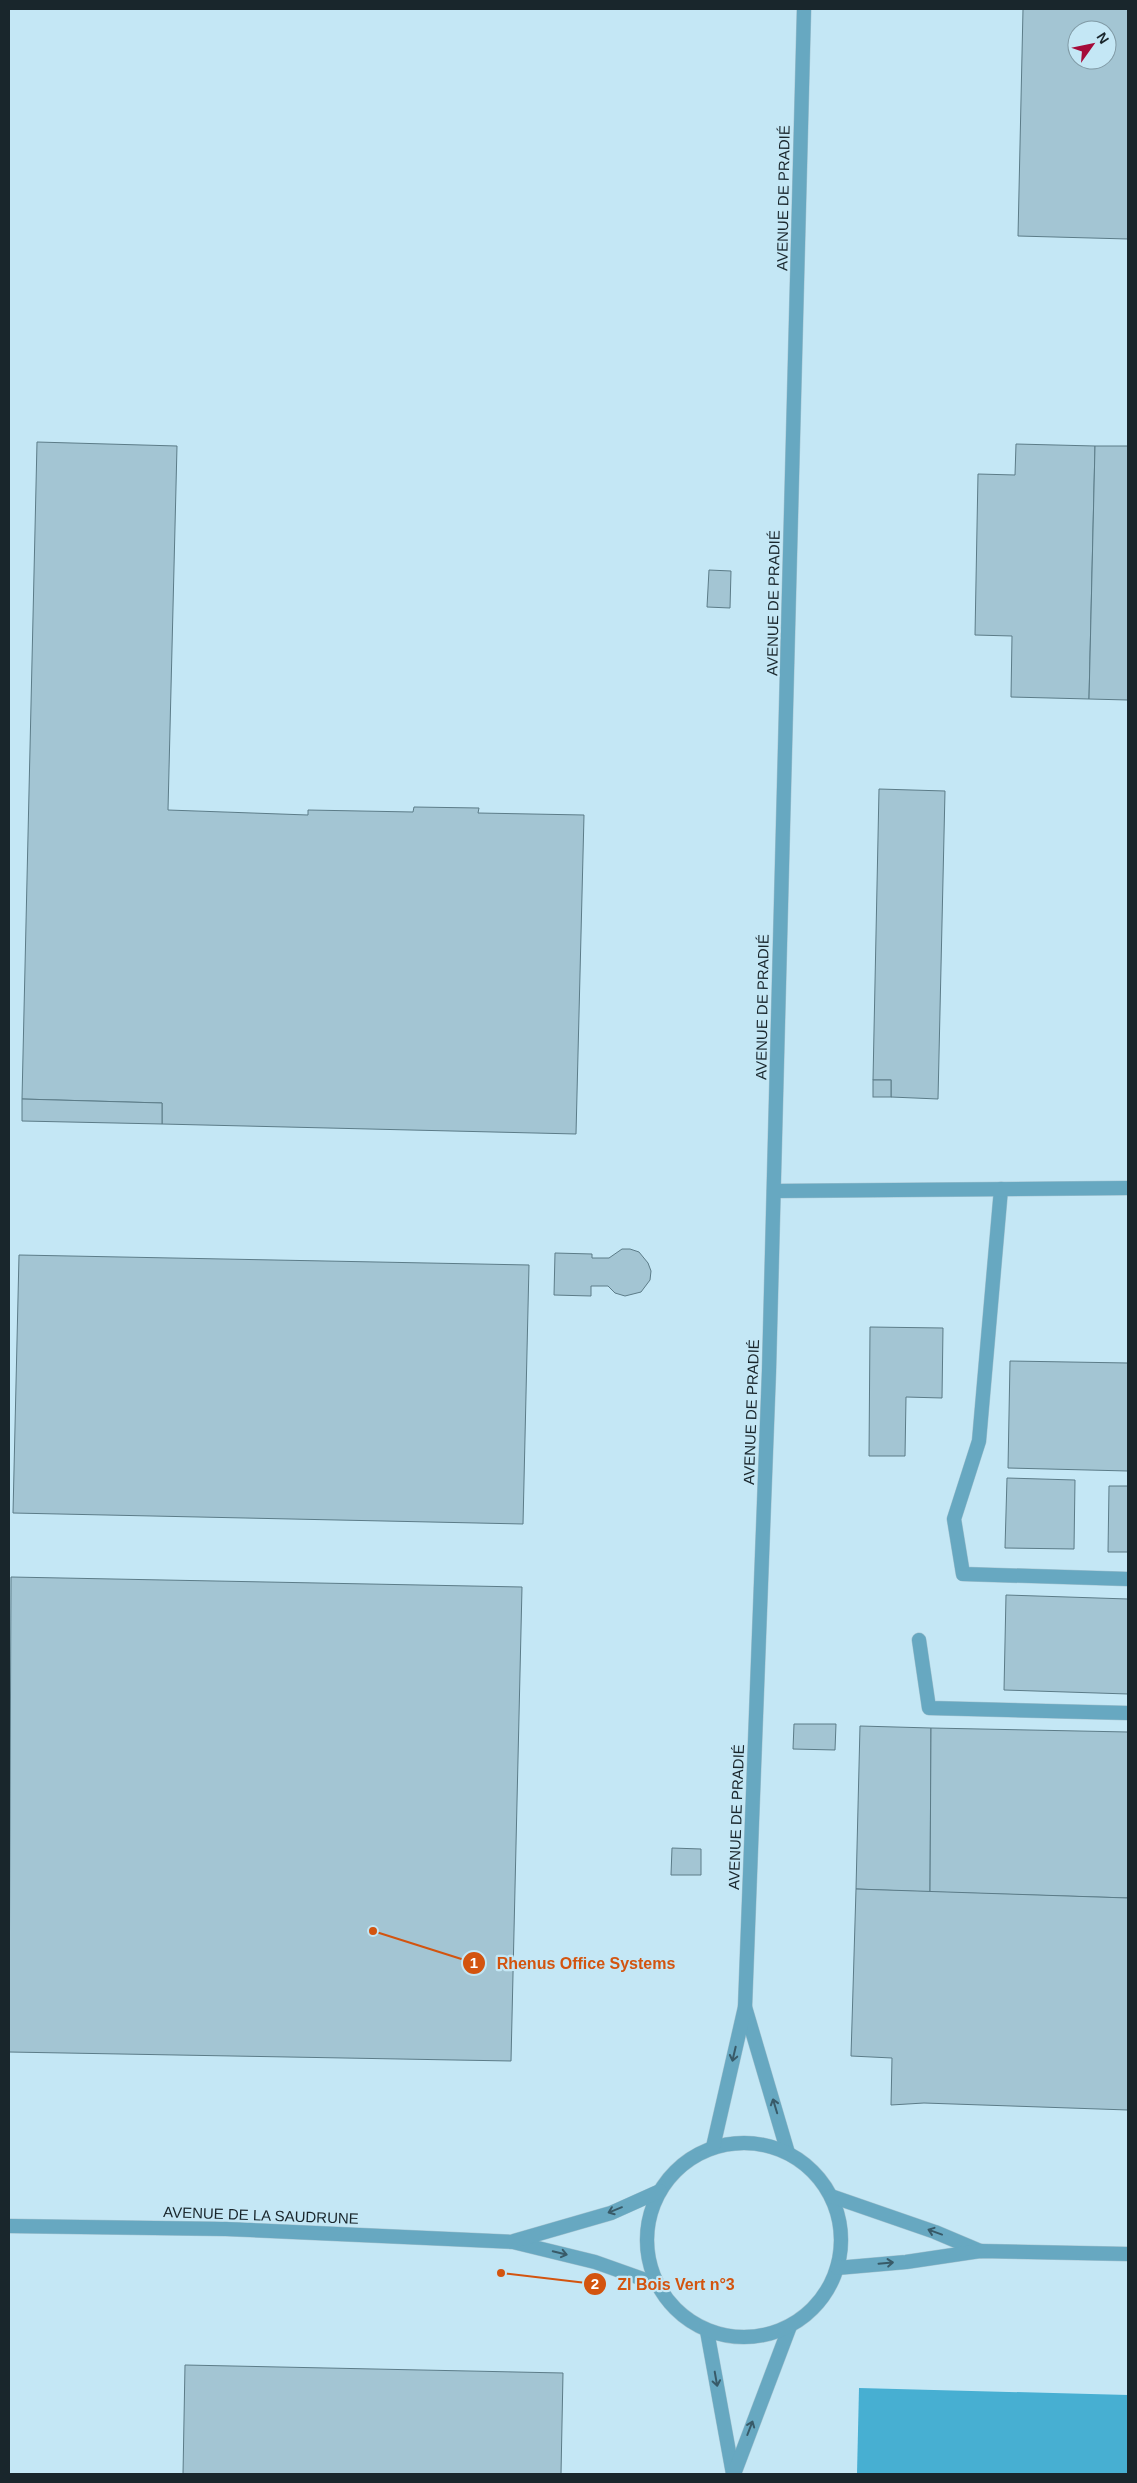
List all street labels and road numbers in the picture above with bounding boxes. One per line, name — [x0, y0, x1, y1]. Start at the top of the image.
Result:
street label: AVENUE DE PRADIÉ — [773, 125, 793, 271]
street label: AVENUE DE PRADIÉ — [763, 530, 783, 676]
street label: AVENUE DE PRADIÉ — [752, 934, 772, 1080]
street label: AVENUE DE PRADIÉ — [740, 1339, 762, 1485]
street label: AVENUE DE PRADIÉ — [725, 1744, 747, 1890]
street label: AVENUE DE LA SAUDRUNE — [163, 2203, 359, 2227]

